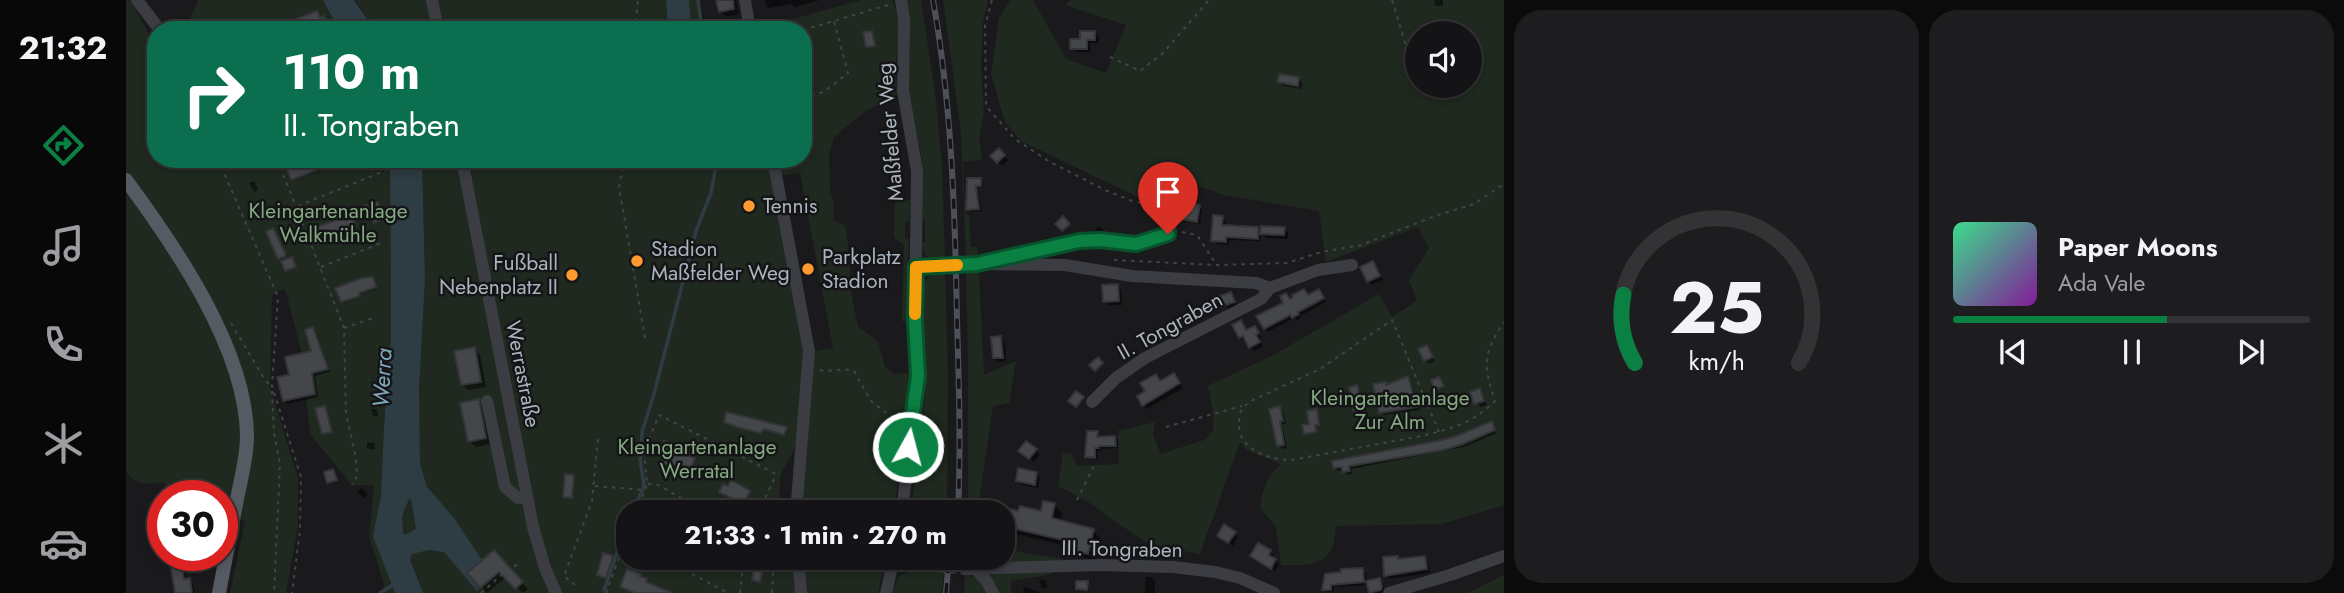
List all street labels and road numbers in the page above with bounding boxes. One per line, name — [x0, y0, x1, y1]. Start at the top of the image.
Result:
street label: Maßfelder Weg — [869, 62, 911, 202]
street label: II. Tongraben — [1112, 285, 1228, 367]
street label: Werrastraße — [498, 318, 548, 430]
street label: III. Tongraben — [1061, 533, 1183, 565]

